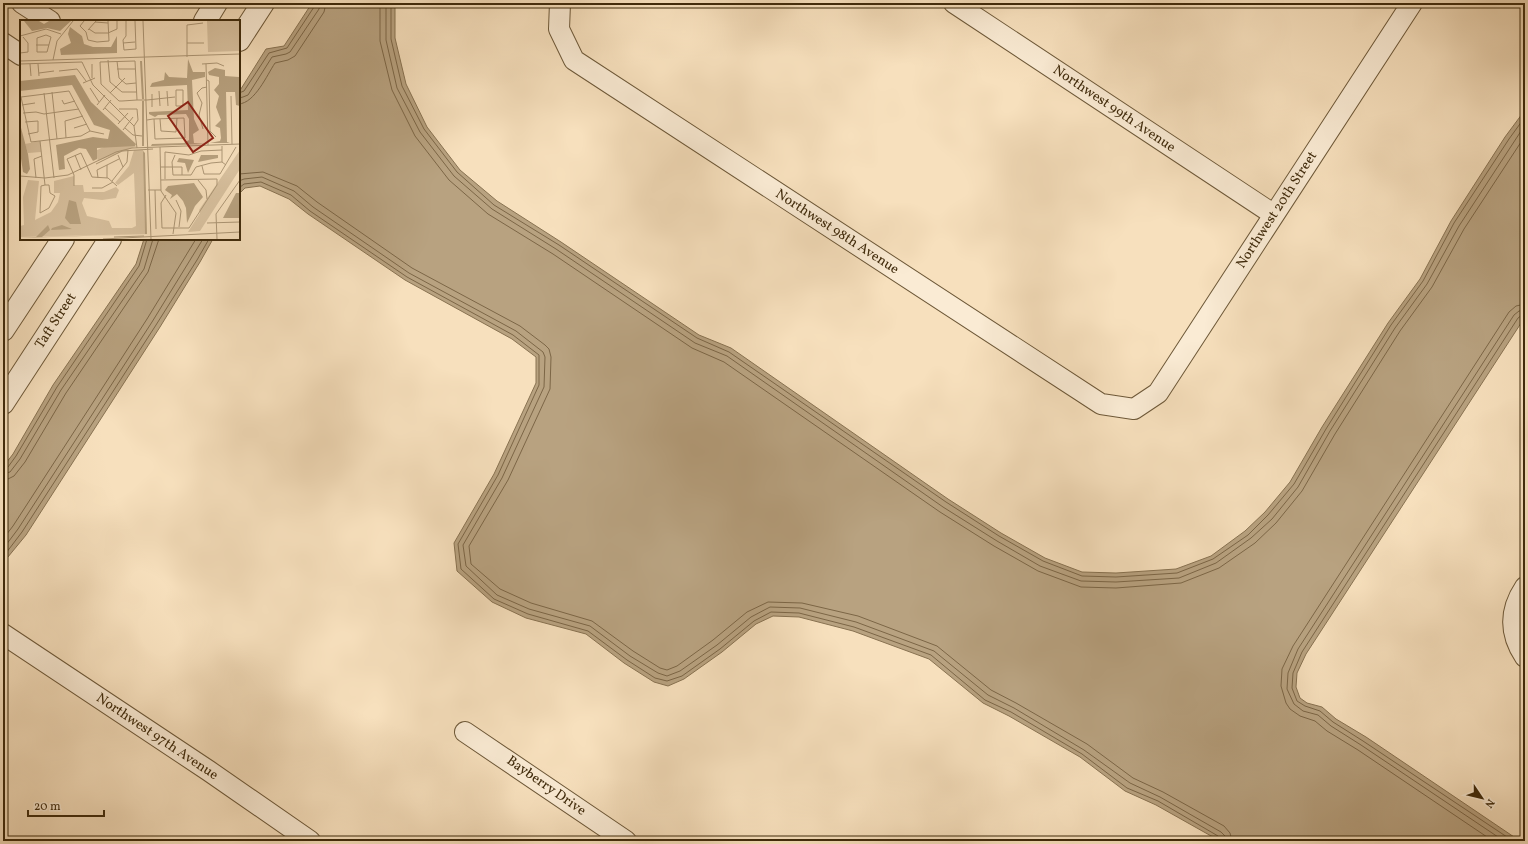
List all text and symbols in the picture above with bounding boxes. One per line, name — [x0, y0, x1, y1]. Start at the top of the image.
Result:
inset map — [20, 20, 240, 240]
street label: Northwest 99th Avenue — [1049, 61, 1179, 157]
street label: Northwest 20th Street — [1232, 148, 1322, 272]
street label: Northwest 98th Avenue — [772, 185, 903, 279]
street label: Taft Street — [31, 289, 81, 353]
street label: Northwest 97th Avenue — [92, 689, 222, 785]
street label: Bayberry Drive — [502, 752, 590, 821]
north arrow — [1462, 778, 1502, 818]
scale bar — [28, 792, 104, 818]
text: N — [1481, 795, 1497, 810]
text: 20 m — [34, 799, 61, 815]

